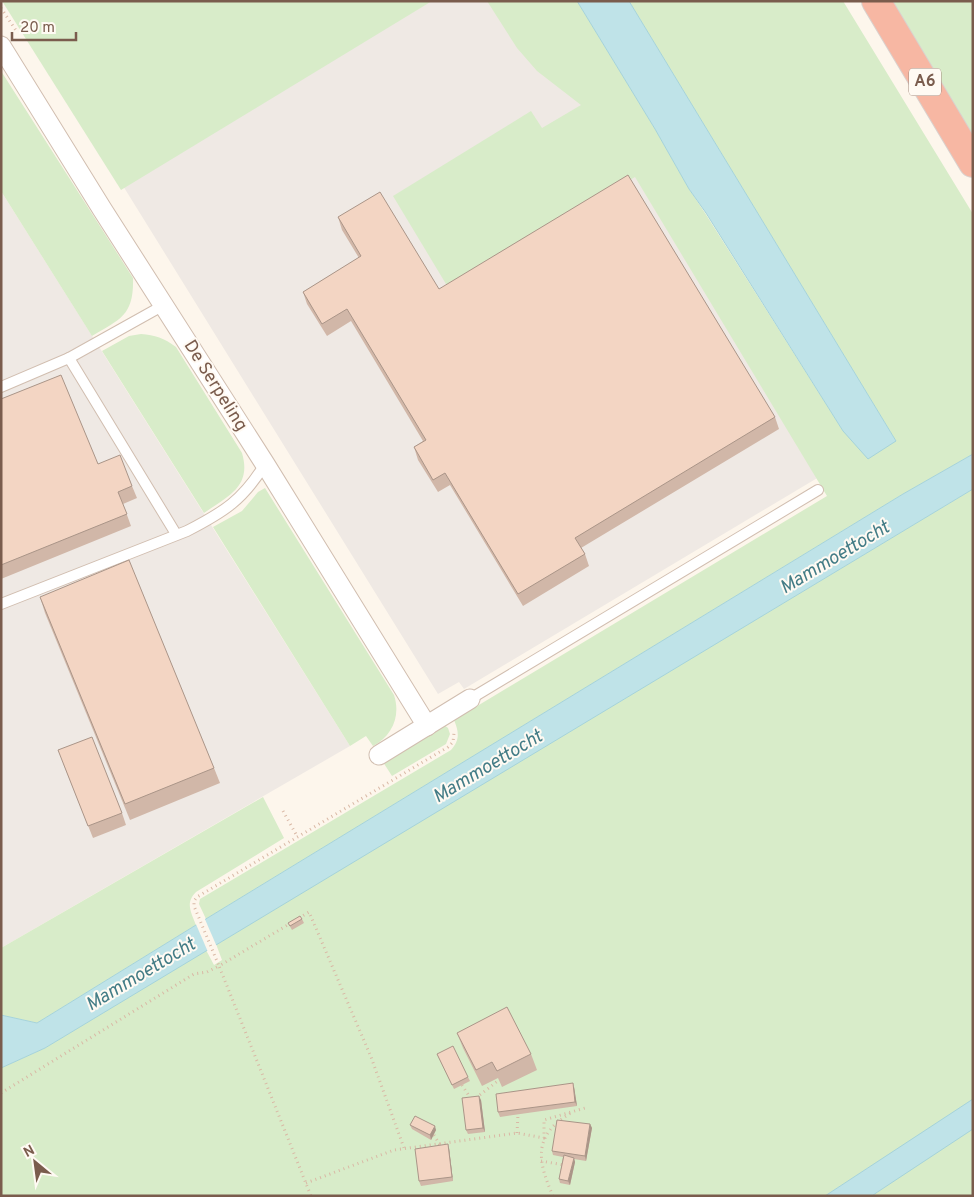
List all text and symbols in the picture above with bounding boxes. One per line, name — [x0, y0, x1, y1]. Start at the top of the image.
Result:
scale bar — [12, 10, 76, 42]
text: 20 m — [20, 19, 55, 38]
road number: A6 — [909, 68, 941, 95]
street label: De Serpeling — [178, 336, 252, 436]
water label: Mammoettocht — [776, 515, 895, 600]
water label: Mammoettocht — [429, 724, 548, 809]
water label: Mammoettocht — [82, 932, 201, 1017]
north arrow — [10, 1137, 60, 1187]
text: N — [21, 1142, 38, 1162]

